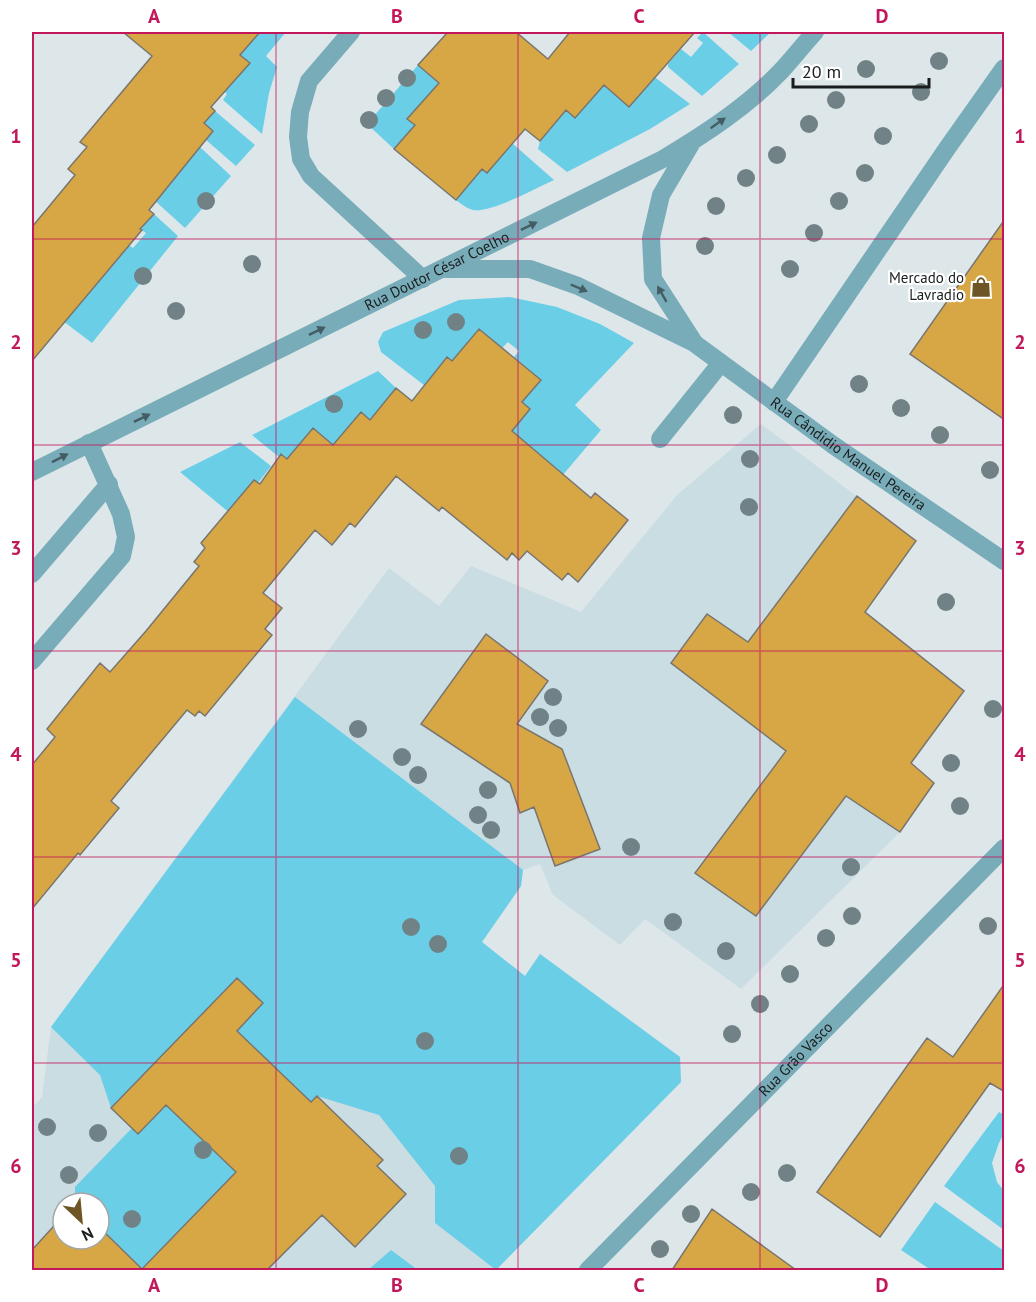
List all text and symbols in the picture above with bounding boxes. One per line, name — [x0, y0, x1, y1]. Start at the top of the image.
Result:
text: A — [148, 3, 161, 29]
text: B — [391, 3, 403, 29]
text: C — [633, 3, 645, 29]
text: D — [876, 3, 889, 29]
scale bar — [793, 51, 930, 89]
text: 20 m — [802, 60, 841, 83]
one-way arrow — [710, 117, 726, 129]
text: 1 — [10, 123, 22, 149]
text: 1 — [1014, 123, 1026, 149]
one-way arrow — [520, 221, 537, 230]
street label: Rua Doutor César Coelho — [361, 227, 512, 315]
place label: Mercado do Lavradio — [889, 268, 964, 304]
shop icon: Mercado do Lavradio — [969, 275, 993, 299]
one-way arrow — [571, 283, 589, 293]
one-way arrow — [657, 285, 667, 302]
one-way arrow — [308, 327, 325, 336]
text: 2 — [10, 329, 22, 355]
text: 2 — [1014, 329, 1026, 355]
street label: Rua Cândidio Manuel Pereira — [767, 392, 930, 514]
one-way arrow — [133, 413, 150, 422]
one-way arrow — [52, 453, 69, 462]
text: 3 — [10, 535, 22, 561]
text: 3 — [1014, 535, 1026, 561]
text: 4 — [10, 741, 22, 767]
text: 4 — [1014, 741, 1026, 767]
text: 5 — [10, 947, 22, 973]
text: 5 — [1014, 947, 1026, 973]
street label: Rua Grão Vasco — [754, 1017, 837, 1100]
text: 6 — [10, 1153, 22, 1179]
text: 6 — [1014, 1153, 1026, 1179]
north arrow — [51, 1191, 111, 1251]
text: N — [78, 1223, 97, 1246]
text: A — [148, 1272, 161, 1298]
text: B — [391, 1272, 403, 1298]
text: C — [633, 1272, 645, 1298]
text: D — [876, 1272, 889, 1298]

